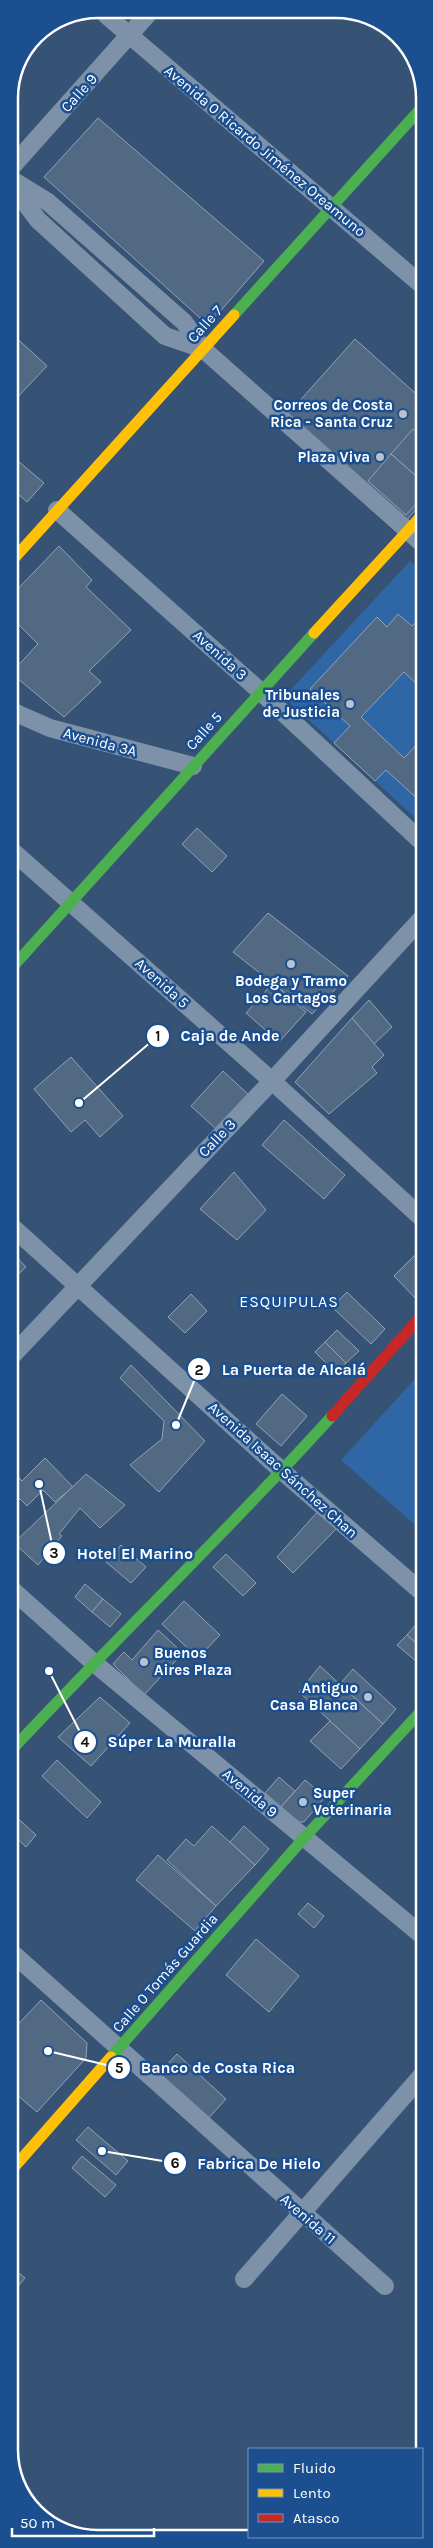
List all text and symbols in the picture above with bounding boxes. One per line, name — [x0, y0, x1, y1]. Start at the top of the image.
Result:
street label: Avenida 0 Ricardo Jiménez Oreamuno — [161, 61, 369, 241]
street label: Calle 9 — [57, 70, 101, 116]
street label: Calle 7 — [184, 302, 226, 346]
place label: Correos de Costa Rica - Santa Cruz — [270, 396, 393, 431]
marker: Correos de Costa Rica - Santa Cruz — [397, 408, 409, 420]
place label: Plaza Viva — [297, 448, 370, 466]
marker: Plaza Viva — [374, 451, 386, 463]
street label: Avenida 3 — [189, 626, 251, 684]
place label: Tribunales de Justicia — [263, 686, 340, 721]
marker: Tribunales de Justicia — [344, 698, 356, 710]
street label: Calle 5 — [182, 708, 226, 754]
street label: Avenida 3A — [61, 724, 139, 761]
street label: Avenida 5 — [131, 954, 193, 1012]
marker: Bodega y Tramo Los Cartagos — [285, 958, 297, 970]
place label: Bodega y Tramo Los Cartagos — [235, 972, 347, 1007]
callout: Caja de Ande — [146, 1020, 290, 1051]
text: Caja de Ande — [181, 1026, 279, 1045]
text: 1 — [155, 1027, 161, 1045]
street label: Calle 3 — [195, 1115, 239, 1161]
district label: ESQUIPULAS — [239, 1292, 339, 1311]
callout: La Puerta de Alcalá — [187, 1354, 376, 1385]
text: La Puerta de Alcalá — [222, 1360, 366, 1379]
text: 2 — [194, 1361, 204, 1379]
street label: Avenida Isaac Sánchez Chan — [205, 1398, 361, 1542]
callout: Hotel El Marino — [41, 1537, 203, 1568]
text: 3 — [49, 1544, 59, 1562]
text: Hotel El Marino — [77, 1544, 193, 1563]
place label: Buenos Aires Plaza — [154, 1644, 232, 1679]
marker: Buenos Aires Plaza — [138, 1656, 150, 1668]
place label: Antiguo Casa Blanca — [270, 1679, 358, 1714]
marker: Antiguo Casa Blanca — [362, 1691, 374, 1703]
callout: Súper La Muralla — [72, 1726, 246, 1757]
text: Súper La Muralla — [108, 1732, 236, 1751]
text: 4 — [81, 1733, 90, 1751]
street label: Avenida 9 — [219, 1765, 281, 1821]
place label: Super Veterinaria — [313, 1784, 392, 1819]
marker: Super Veterinaria — [297, 1796, 309, 1808]
street label: Calle 0 Tomás Guardia — [108, 1910, 222, 2036]
callout: Banco de Costa Rica — [106, 2052, 305, 2083]
text: Banco de Costa Rica — [141, 2058, 295, 2077]
text: 5 — [115, 2059, 124, 2077]
callout: Fabrica De Hielo — [162, 2148, 331, 2179]
text: 6 — [170, 2154, 180, 2172]
text: Fabrica De Hielo — [197, 2154, 321, 2173]
street label: Avenida 11 — [277, 2190, 339, 2248]
legend — [248, 2448, 423, 2538]
text: Fluido — [293, 2459, 336, 2477]
text: Lento — [293, 2484, 331, 2502]
scale bar — [12, 2506, 155, 2538]
text: Atasco — [293, 2509, 339, 2527]
text: 50 m — [20, 2514, 55, 2532]

